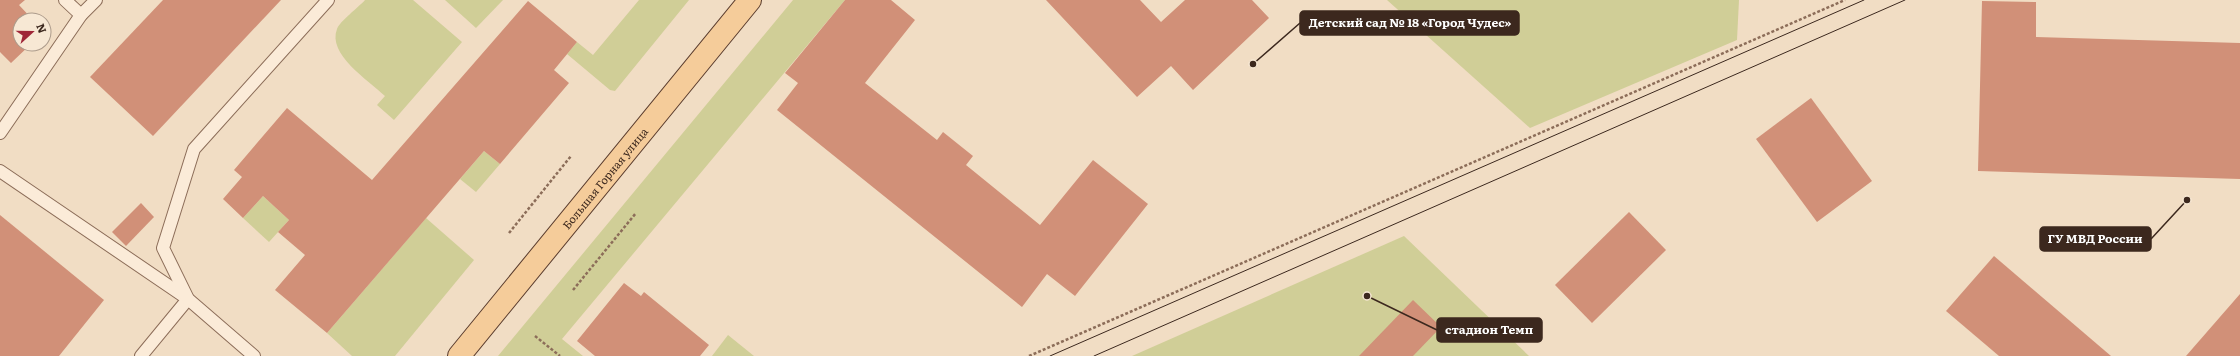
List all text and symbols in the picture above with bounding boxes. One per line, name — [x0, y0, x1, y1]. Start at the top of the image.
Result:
callout: Детский сад № 18 «Город Чудес» — [1300, 11, 1519, 35]
north arrow — [12, 12, 52, 52]
text: Детский сад № 18 «Город Чудес» — [1309, 13, 1512, 31]
text: N — [33, 21, 51, 35]
street label: Большая Горная улица — [558, 124, 651, 232]
callout: ГУ МВД России — [2040, 227, 2151, 251]
text: ГУ МВД России — [2047, 229, 2143, 247]
callout: стадион Темп — [1437, 318, 1542, 342]
text: стадион Темп — [1445, 320, 1533, 338]

